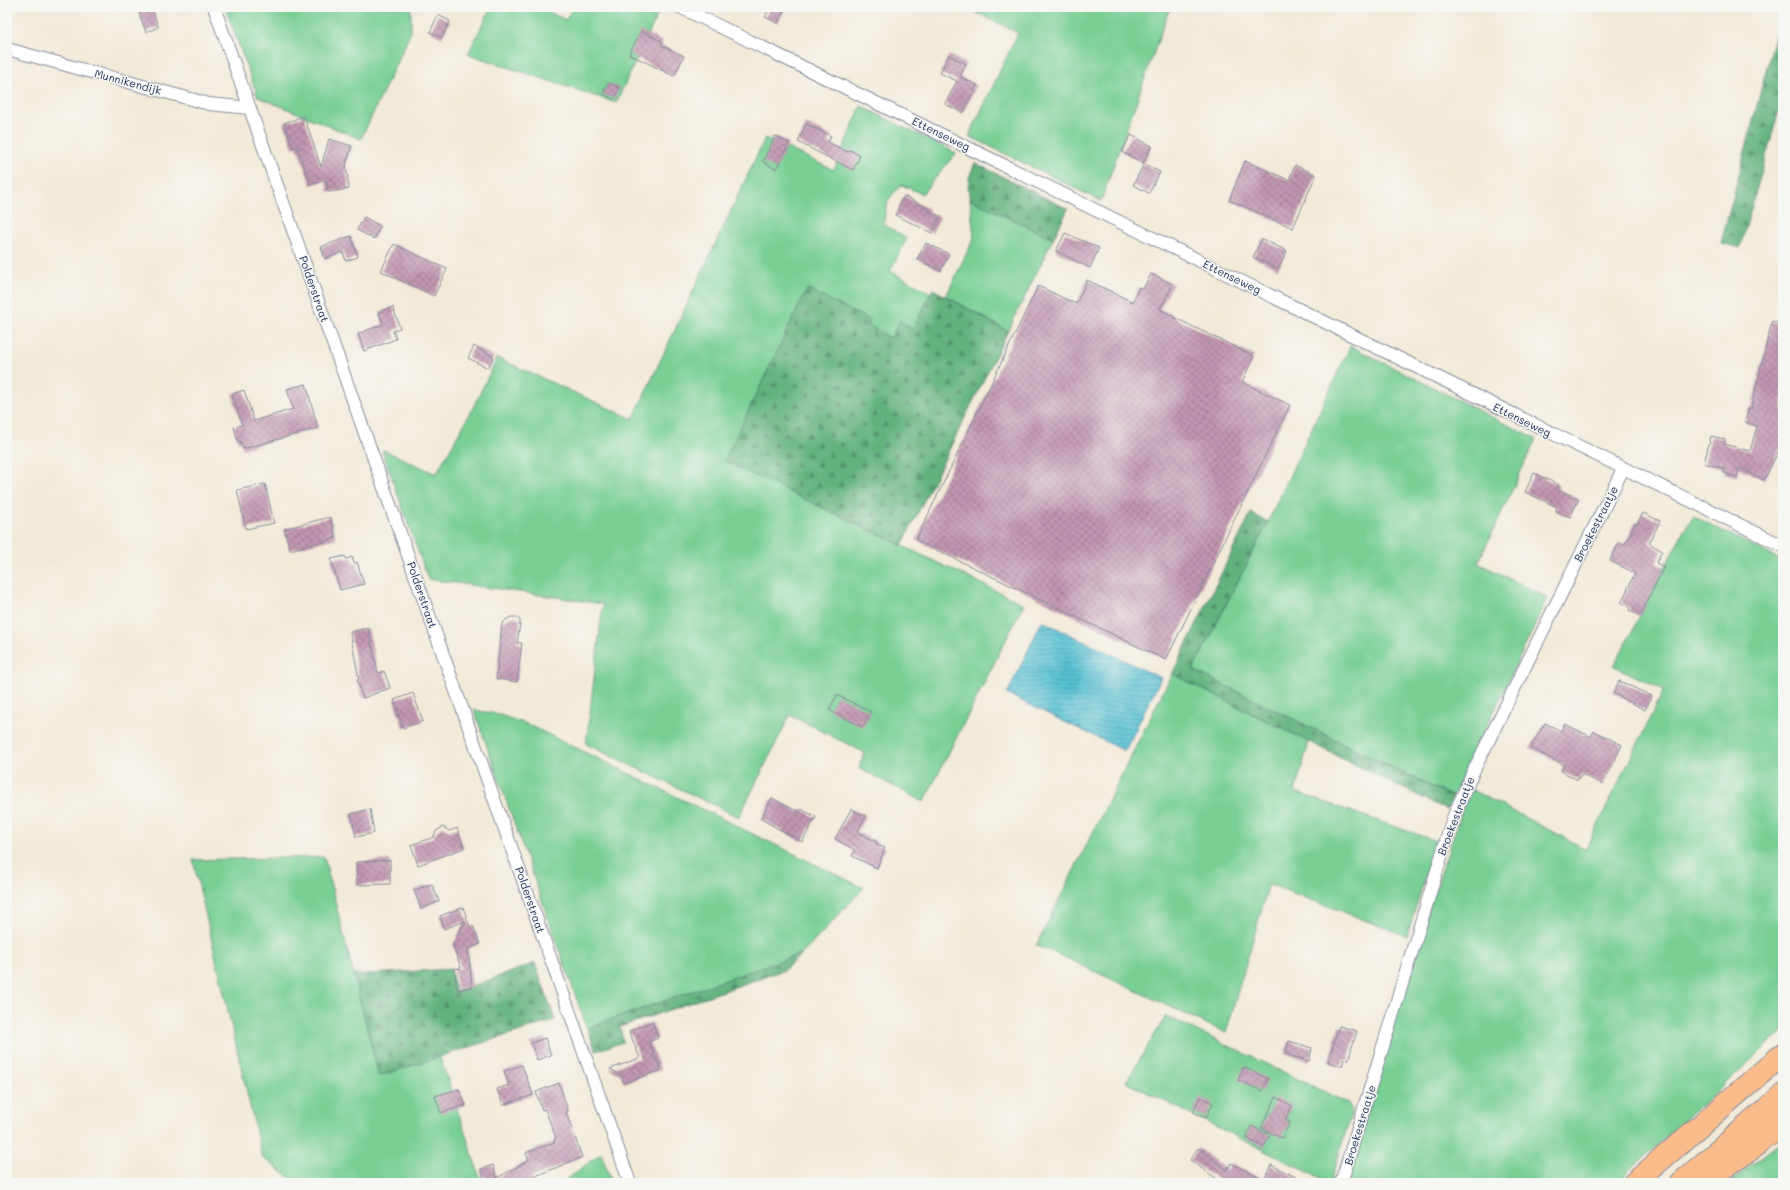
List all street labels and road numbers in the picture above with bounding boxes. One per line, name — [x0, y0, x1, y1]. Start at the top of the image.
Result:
street label: Munnikendijk — [93, 65, 164, 98]
street label: Ettenseweg — [910, 113, 973, 154]
street label: Polderstraat — [296, 254, 333, 324]
street label: Ettenseweg — [1201, 256, 1264, 297]
street label: Ettenseweg — [1491, 399, 1554, 440]
street label: Broekestraatje — [1570, 483, 1621, 564]
street label: Polderstraat — [404, 560, 441, 630]
street label: Broekestraatje — [1434, 774, 1477, 857]
street label: Polderstraat — [512, 865, 549, 935]
street label: Broekestraatje — [1340, 1083, 1379, 1167]

